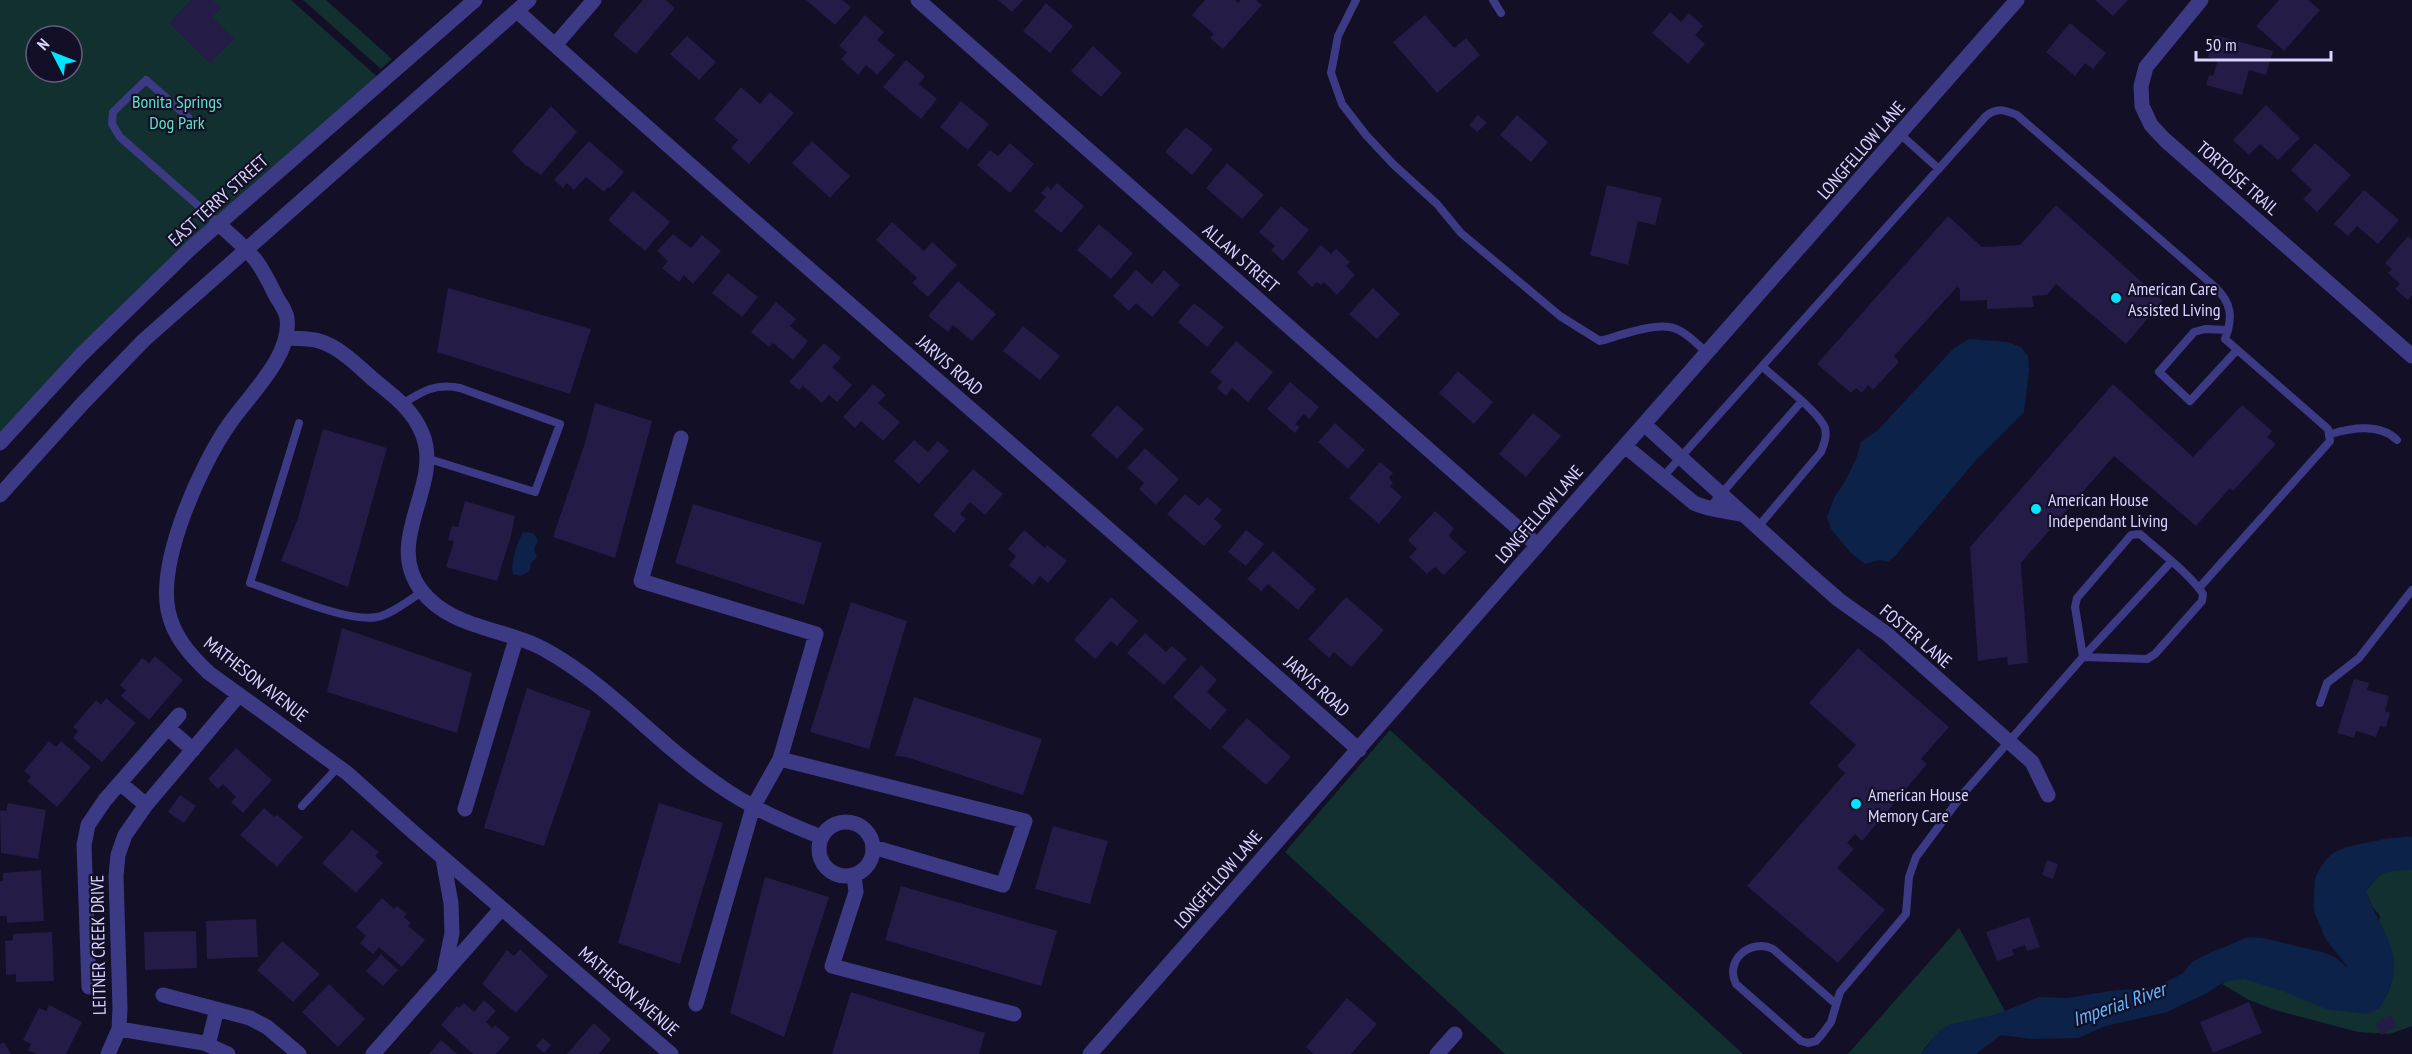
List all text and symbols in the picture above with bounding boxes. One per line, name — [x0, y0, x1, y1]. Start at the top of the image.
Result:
north arrow — [24, 24, 84, 84]
scale bar — [2196, 24, 2331, 62]
text: 50 m — [2205, 33, 2237, 56]
text: N — [33, 34, 53, 54]
park label: Bonita Springs Dog Park — [132, 90, 222, 134]
street label: LONGFELLOW LANE — [1812, 96, 1910, 204]
street label: TORTOISE TRAIL — [2192, 136, 2284, 220]
street label: EAST TERRY STREET — [163, 149, 273, 251]
street label: ALLAN STREET — [1198, 219, 1284, 297]
place label: American Care Assisted Living — [2128, 277, 2220, 321]
marker: American Care Assisted Living — [2109, 291, 2123, 305]
street label: JARVIS ROAD — [911, 329, 988, 400]
street label: LONGFELLOW LANE — [1490, 460, 1588, 568]
place label: American House Independant Living — [2048, 488, 2168, 532]
marker: American House Independant Living — [2029, 502, 2043, 516]
street label: FOSTER LANE — [1875, 599, 1957, 673]
street label: MATHESON AVENUE — [199, 631, 313, 727]
street label: JARVIS ROAD — [1279, 650, 1355, 721]
place label: American House Memory Care — [1868, 783, 1969, 827]
marker: American House Memory Care — [1849, 797, 1863, 811]
street label: LONGFELLOW LANE — [1169, 825, 1267, 933]
street label: LEITNER CREEK DRIVE — [85, 875, 111, 1015]
street label: MATHESON AVENUE — [574, 941, 684, 1041]
water label: Imperial River — [2069, 975, 2171, 1032]

